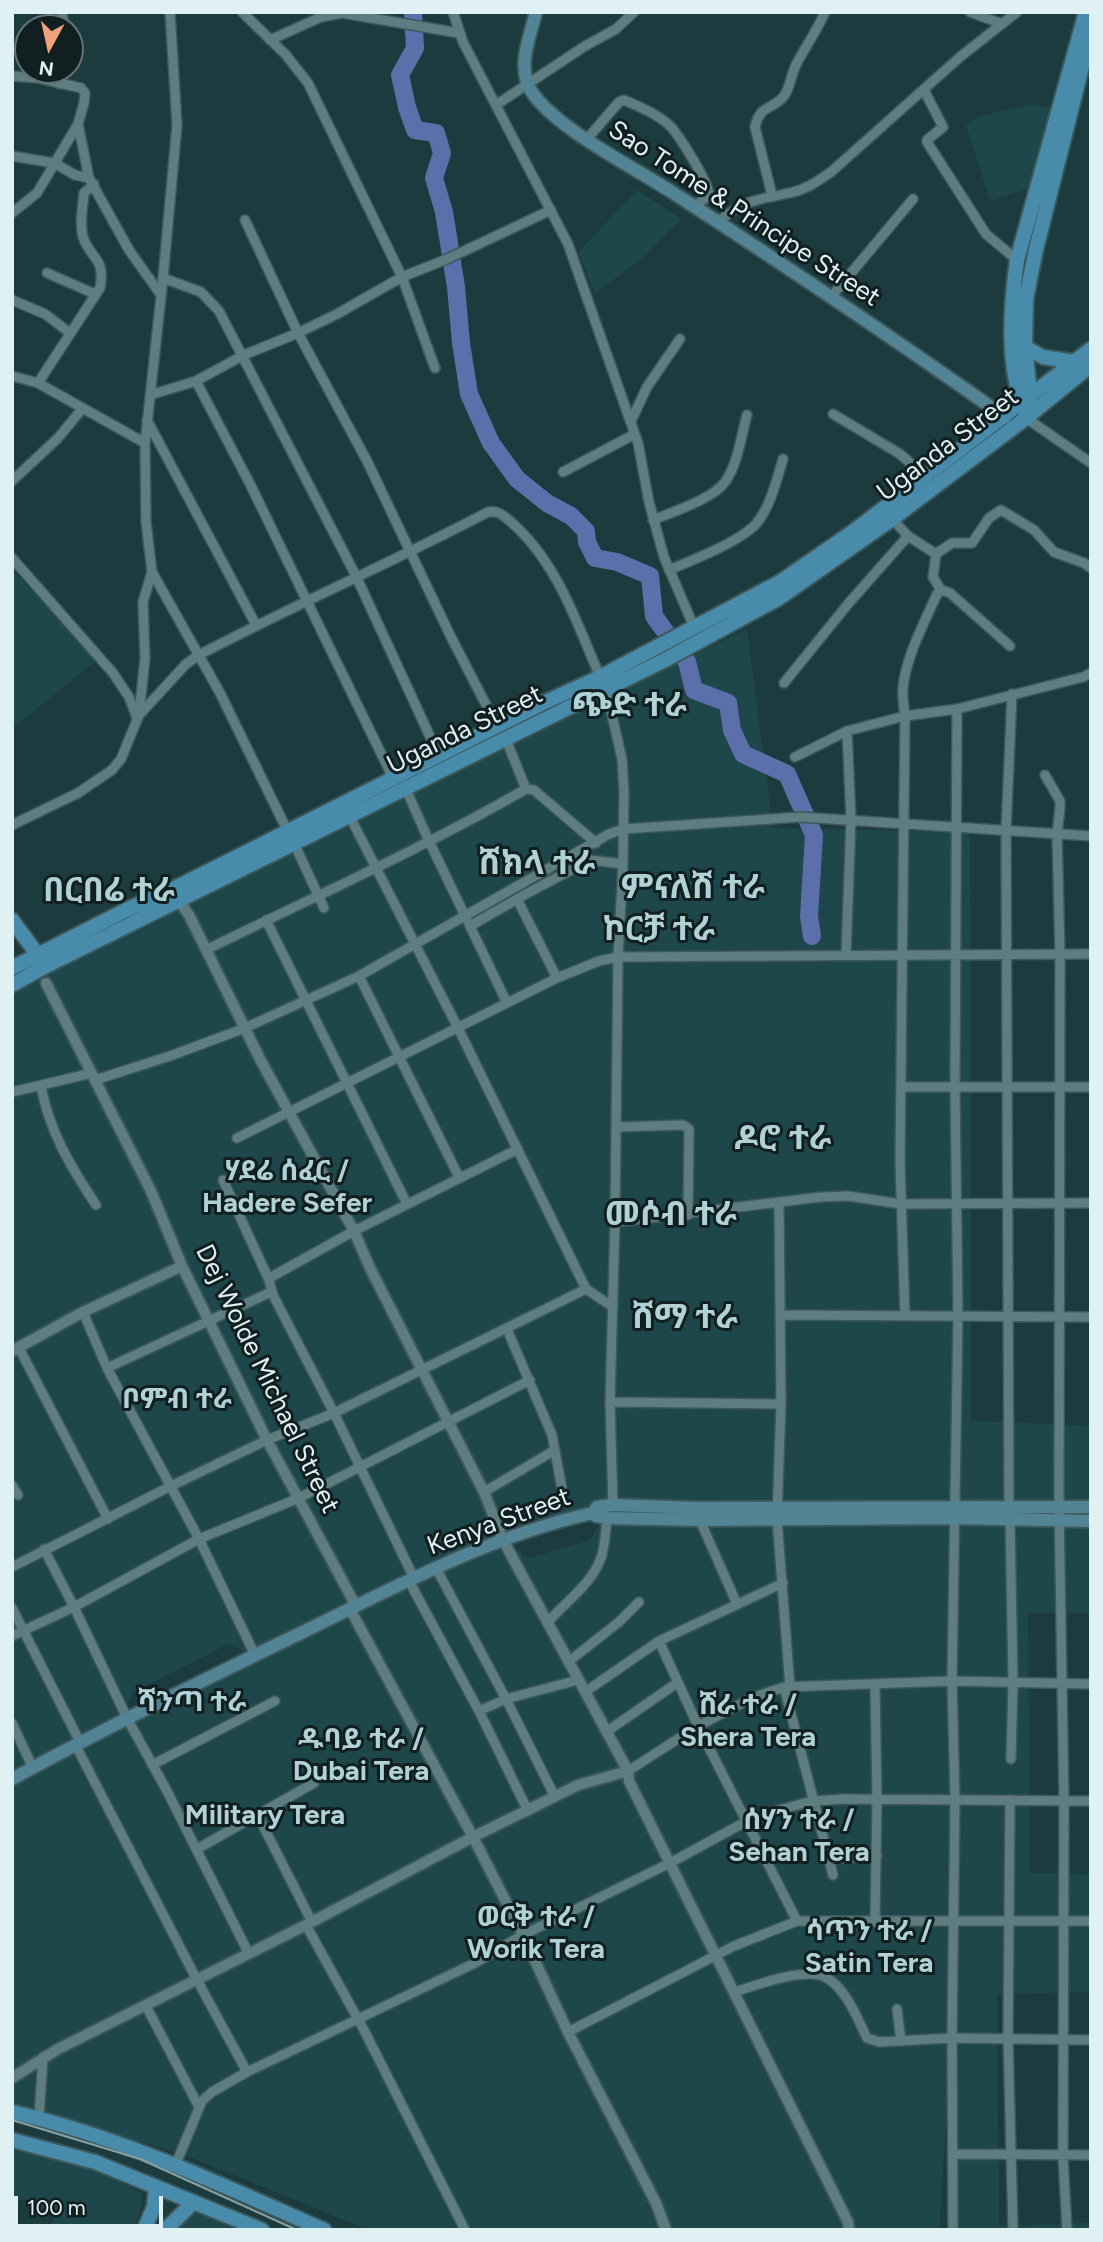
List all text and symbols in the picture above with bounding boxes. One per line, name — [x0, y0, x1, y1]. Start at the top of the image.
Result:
north arrow — [14, 14, 84, 84]
text: N — [37, 56, 55, 81]
street label: Sao Tome & Principe Street — [602, 114, 886, 314]
street label: Uganda Street — [871, 382, 1025, 508]
street label: Uganda Street — [382, 679, 548, 781]
district label: ጭድ ተራ — [571, 686, 687, 726]
district label: ሸክላ ተራ — [479, 844, 595, 884]
district label: ምናለሽ ተራ — [621, 868, 765, 908]
district label: በርበሬ ተራ — [43, 871, 175, 911]
district label: ኮርቻ ተራ — [603, 910, 715, 950]
district label: ዶሮ ተራ — [735, 1119, 831, 1159]
district label: ሃደሬ ሰፈር / Hadere Sefer — [202, 1155, 372, 1221]
district label: መሶብ ተራ — [605, 1195, 737, 1235]
street label: Dej Wolde Michael Street — [188, 1240, 346, 1518]
district label: ሸማ ተራ — [632, 1298, 738, 1338]
district label: ቦምብ ተራ — [122, 1383, 232, 1417]
street label: Kenya Street — [423, 1482, 575, 1562]
district label: ሻንጣ ተራ — [138, 1686, 246, 1720]
district label: ሸራ ተራ / Shera Tera — [680, 1689, 816, 1755]
district label: ዱባይ ተራ / Dubai Tera — [293, 1723, 429, 1789]
district label: Military Tera — [185, 1799, 345, 1833]
district label: ሰሃን ተራ / Sehan Tera — [728, 1804, 870, 1870]
district label: ወርቅ ተራ / Worik Tera — [467, 1901, 605, 1967]
district label: ሳጥን ተራ / Satin Tera — [805, 1915, 933, 1981]
scale bar — [18, 2182, 166, 2226]
text: 100 m — [27, 2195, 86, 2220]

